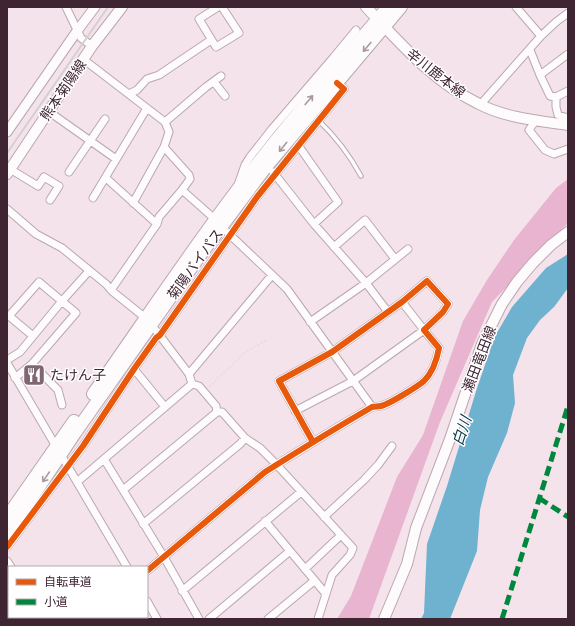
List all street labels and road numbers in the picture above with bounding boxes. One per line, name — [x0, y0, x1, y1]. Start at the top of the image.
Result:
street label: 辛川鹿本線 — [403, 45, 469, 101]
street label: 熊本菊陽線 — [37, 57, 89, 123]
street label: 菊陽バイパス — [164, 225, 226, 303]
street label: 瀬田竜田線 — [459, 323, 499, 395]

